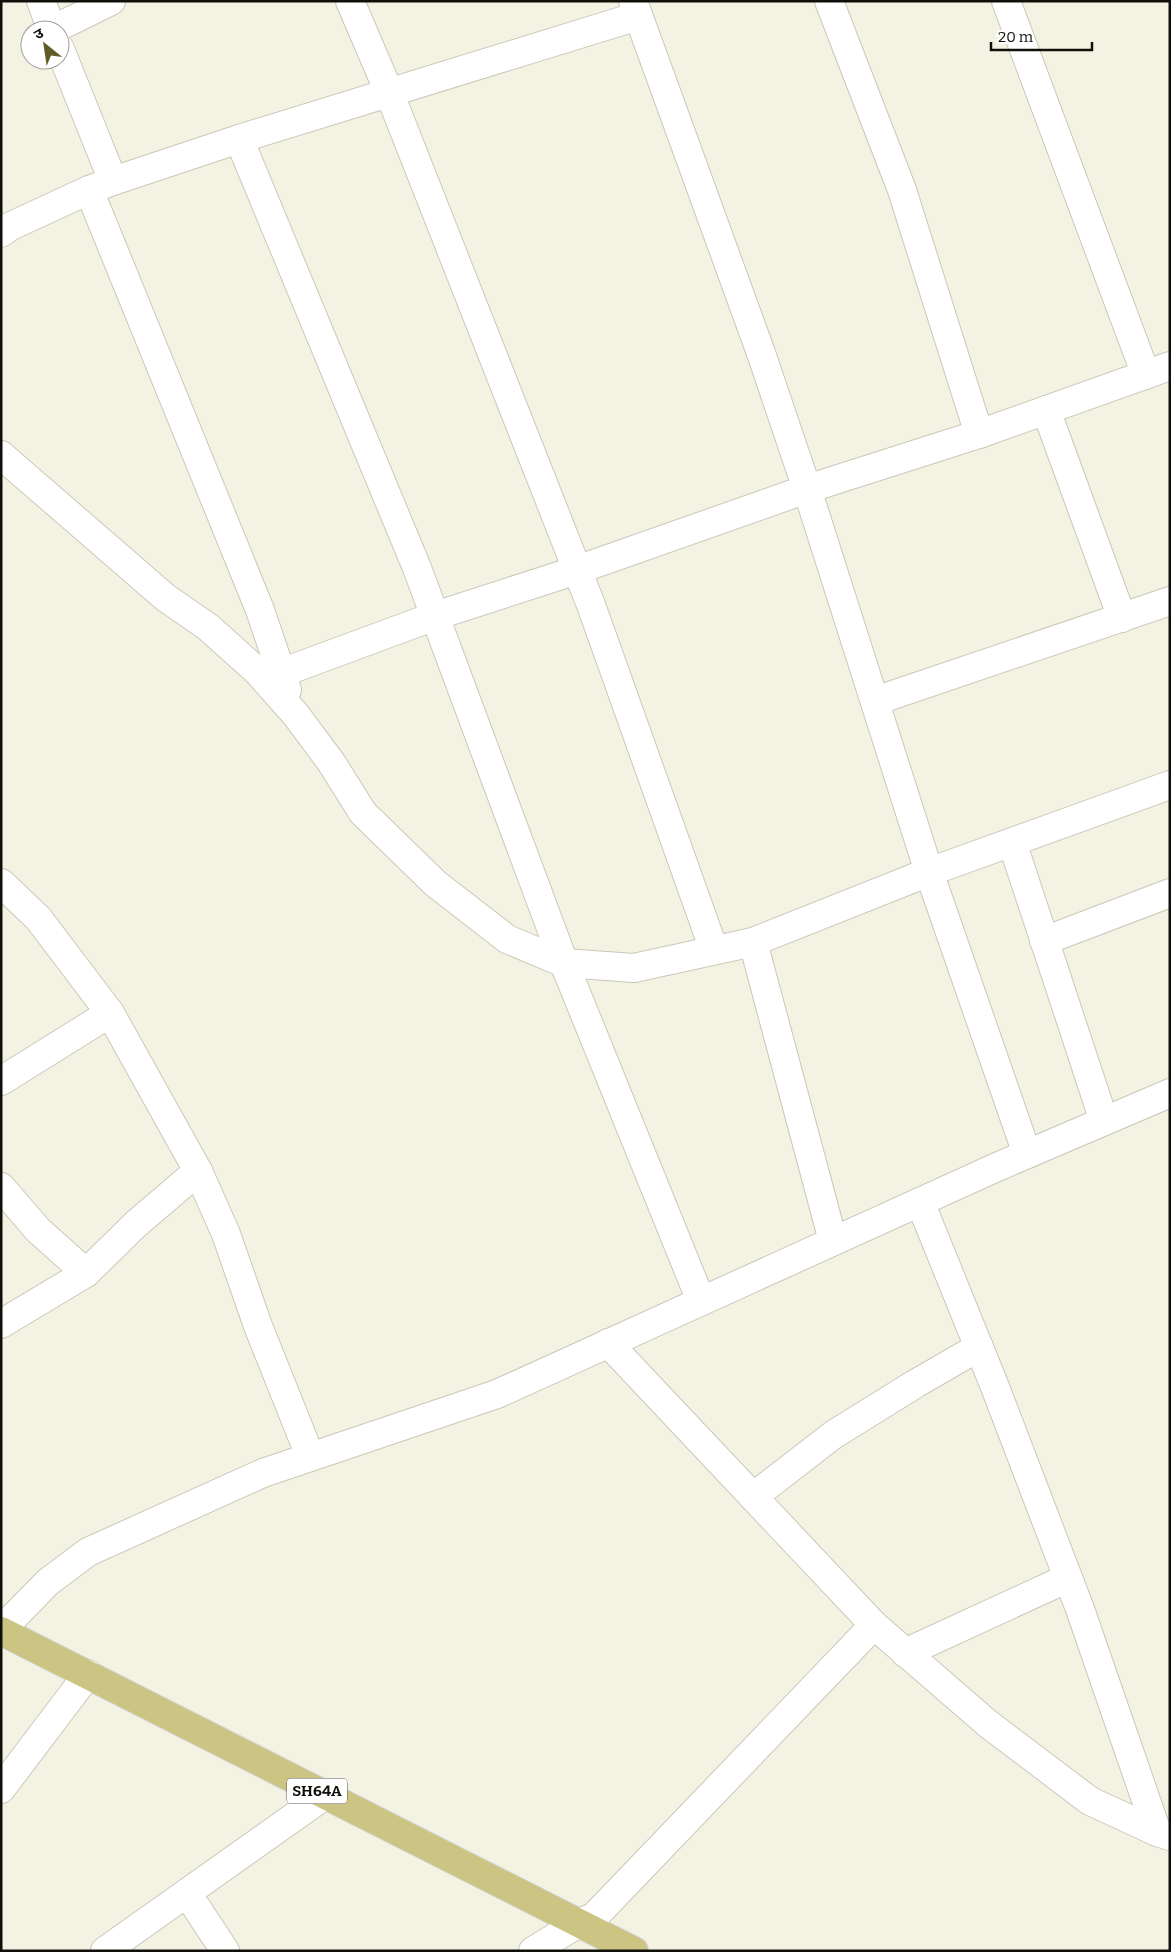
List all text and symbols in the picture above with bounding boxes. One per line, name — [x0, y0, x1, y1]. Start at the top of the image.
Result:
north arrow — [20, 20, 70, 70]
scale bar — [991, 20, 1092, 52]
text: उ — [31, 24, 47, 44]
text: 20 m — [998, 28, 1034, 46]
road number: SH64A — [287, 1778, 347, 1804]

